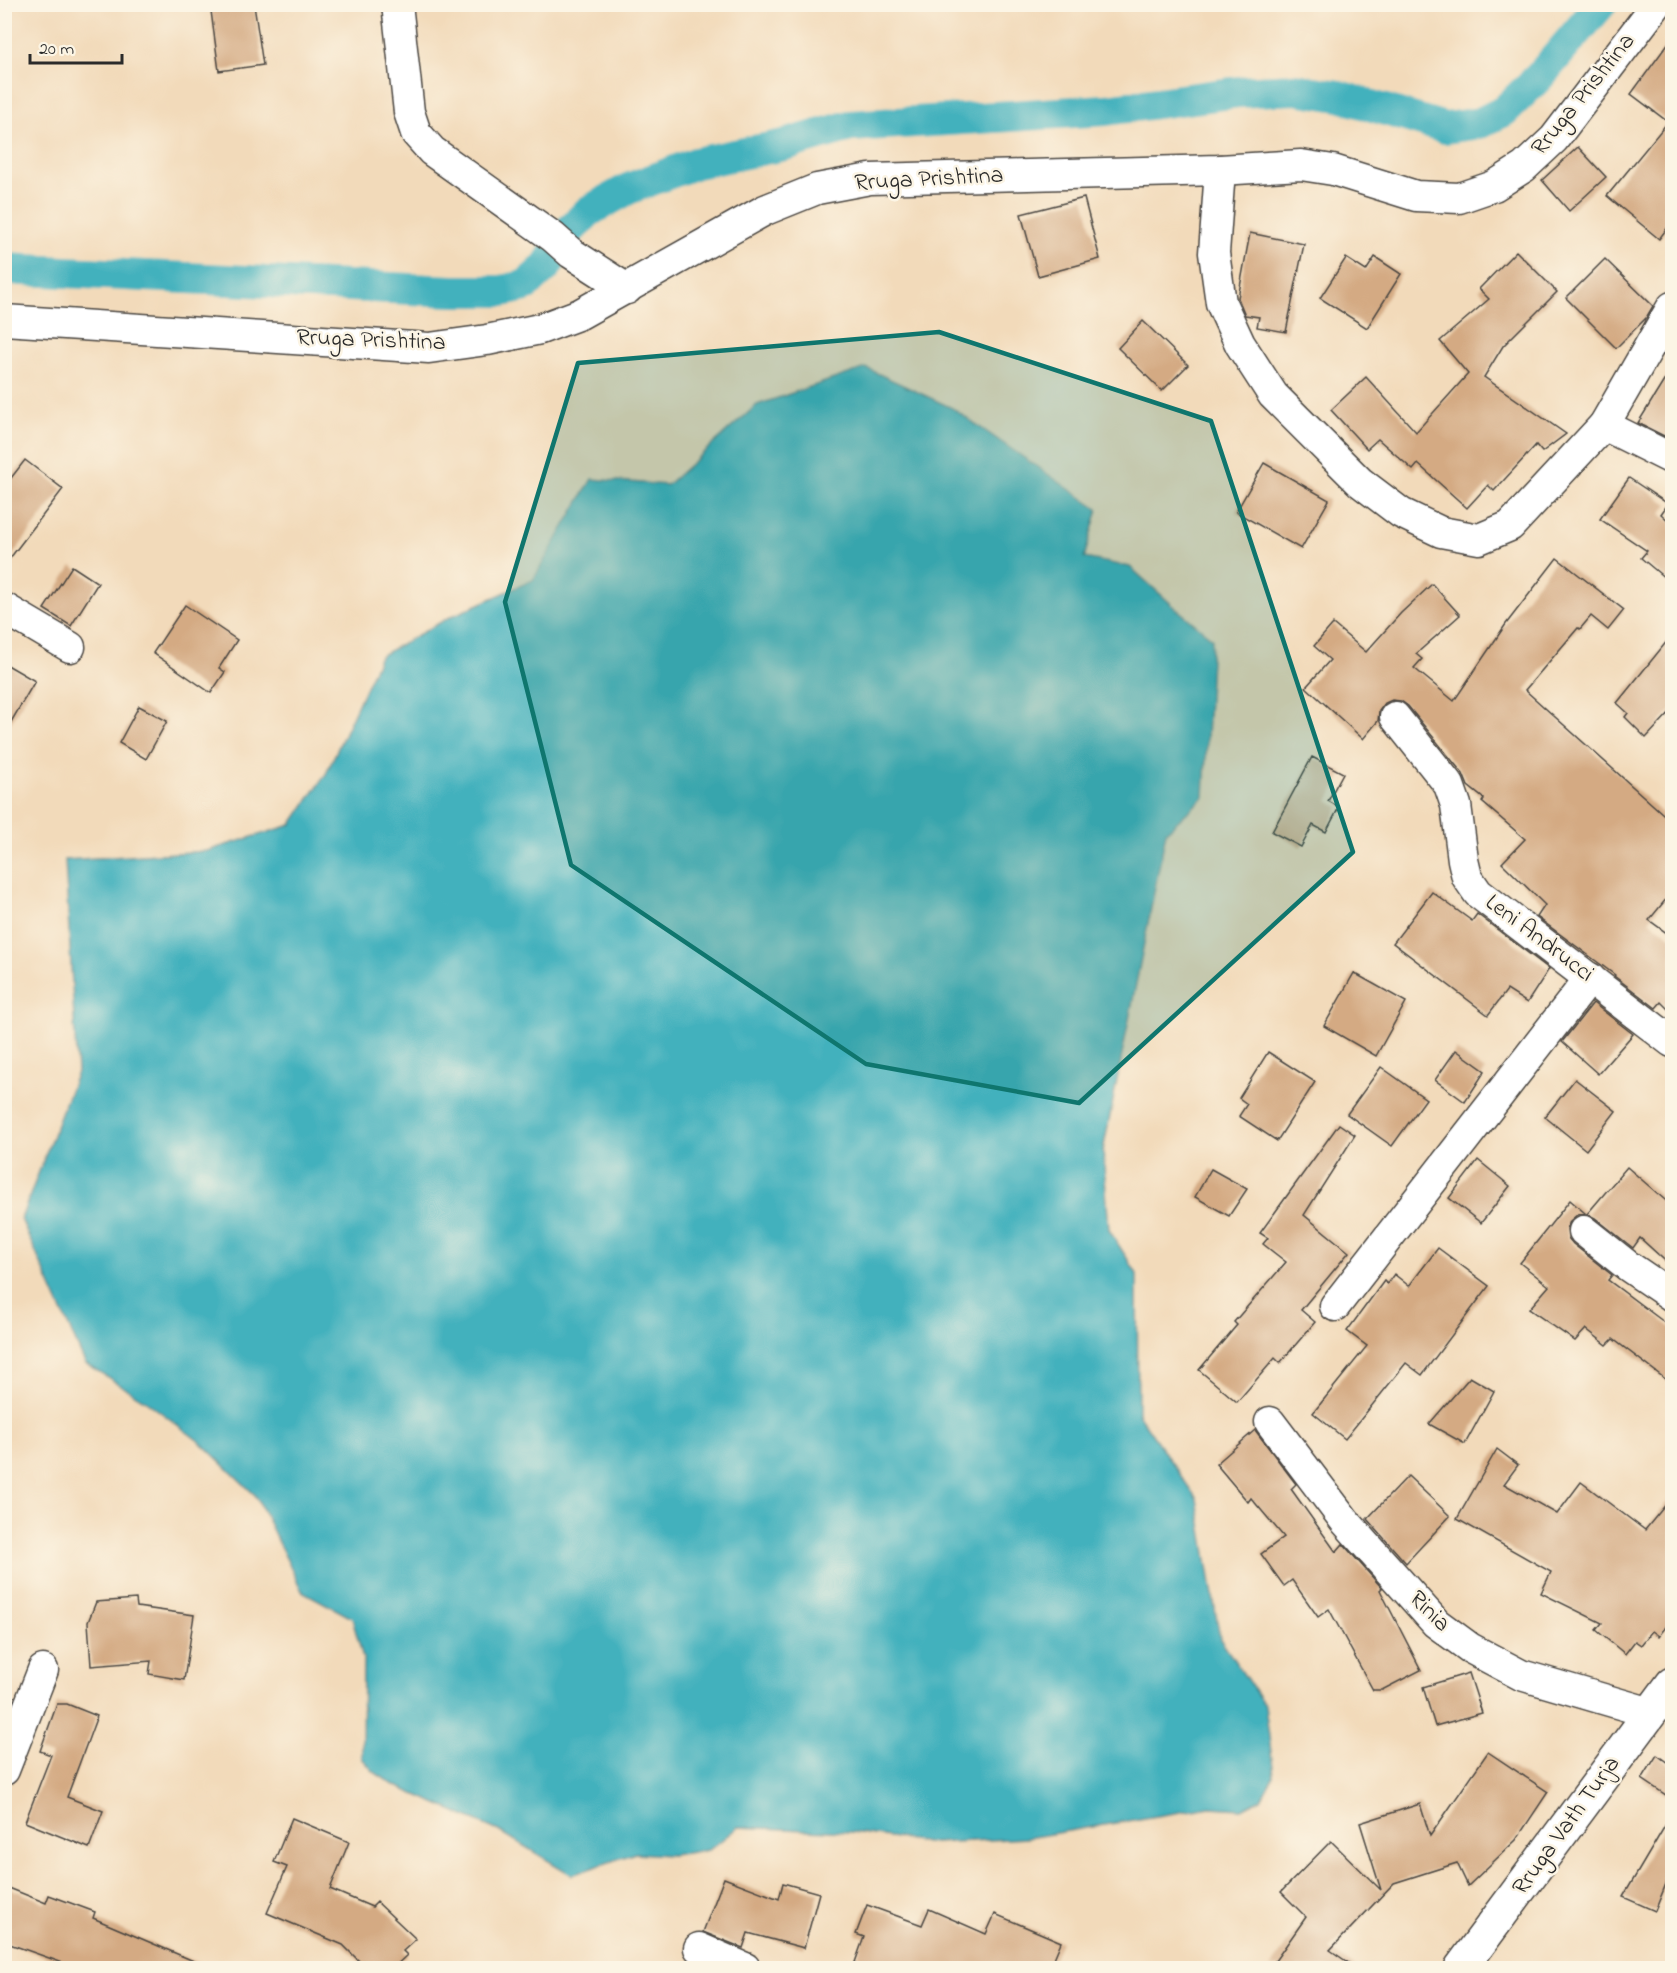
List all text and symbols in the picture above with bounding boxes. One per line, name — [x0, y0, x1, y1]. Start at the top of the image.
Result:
street label: Rruga Prishtina — [1523, 26, 1645, 164]
scale bar — [30, 27, 122, 65]
text: 20 m — [39, 37, 74, 63]
street label: Rruga Prishtina — [854, 159, 1004, 201]
street label: Rruga Prishtina — [296, 321, 446, 361]
street label: Leni Andrucci — [1477, 886, 1601, 992]
street label: Rinia — [1400, 1583, 1458, 1641]
street label: Rruga Vath Turja — [1504, 1749, 1630, 1903]

